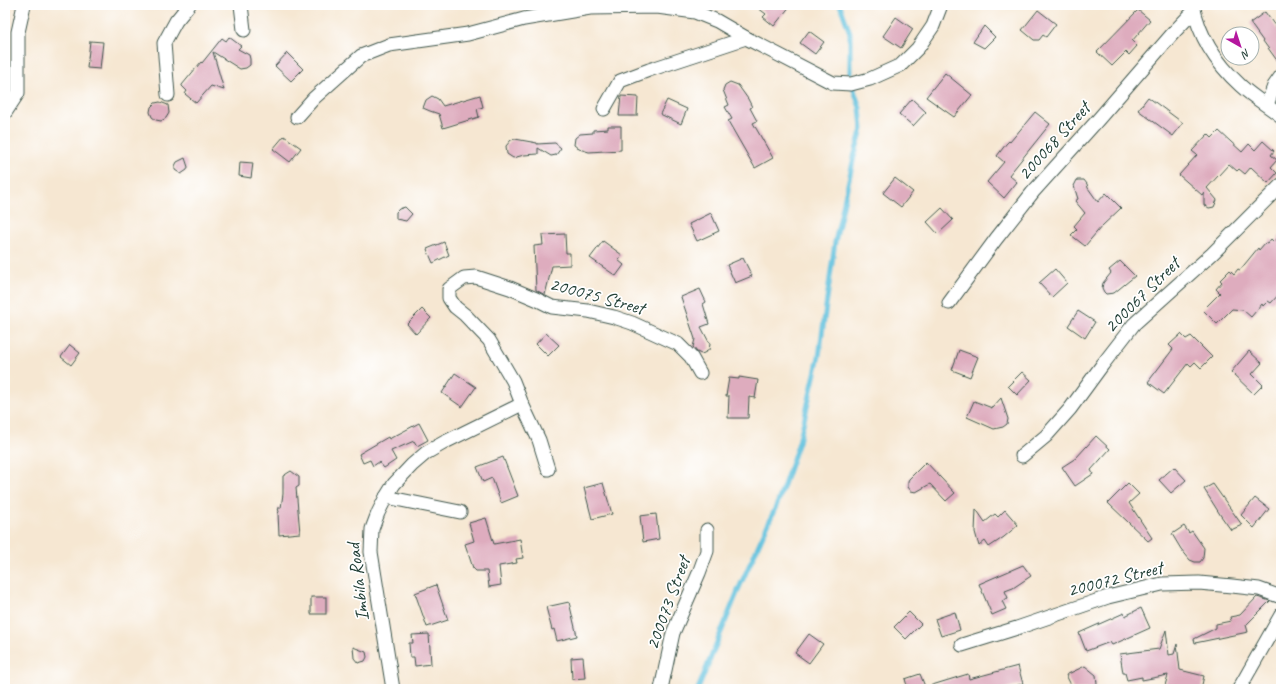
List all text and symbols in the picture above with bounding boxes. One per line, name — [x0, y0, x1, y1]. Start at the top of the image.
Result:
north arrow — [1220, 26, 1260, 66]
text: N — [1238, 46, 1253, 63]
street label: 200068 Street — [1013, 95, 1097, 185]
street label: 200067 Street — [1099, 250, 1187, 338]
street label: 200075 Street — [547, 272, 650, 321]
street label: Imbila Road — [341, 538, 375, 622]
street label: 200073 Street — [640, 551, 697, 653]
street label: 200072 Street — [1065, 555, 1168, 602]

